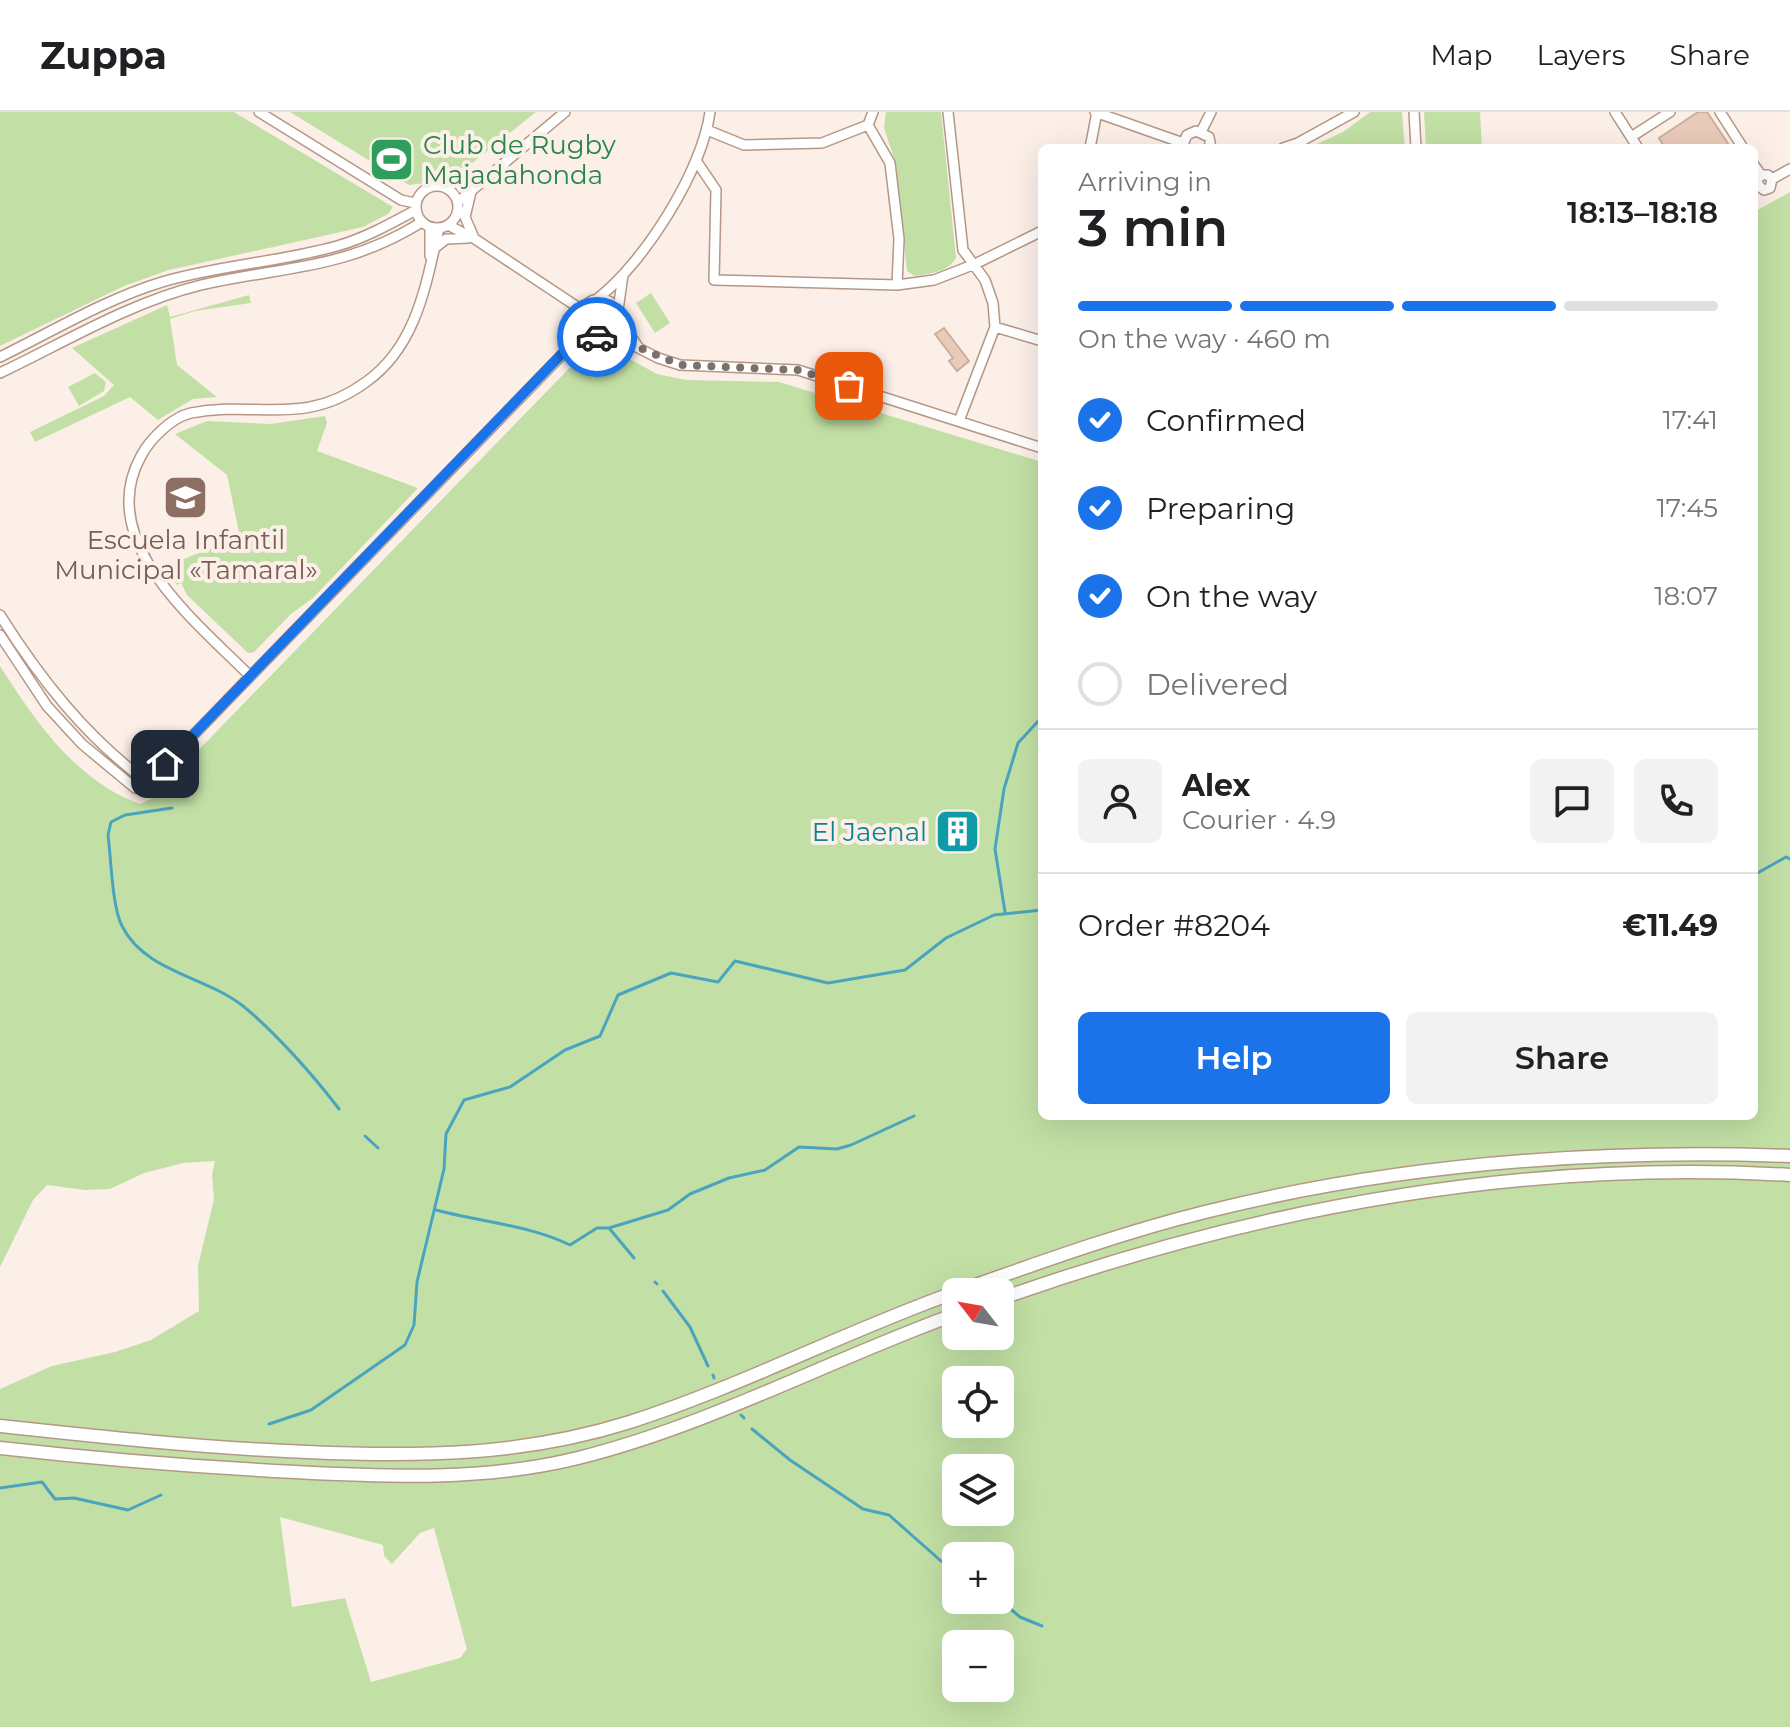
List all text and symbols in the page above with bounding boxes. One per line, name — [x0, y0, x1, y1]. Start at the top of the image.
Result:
text: Zuppa — [40, 32, 167, 79]
text: Map — [1430, 38, 1493, 72]
text: Layers — [1537, 38, 1626, 72]
text: Share — [1670, 38, 1750, 72]
place label: Club de Rugby Majadahonda — [423, 129, 617, 191]
sports icon: Club de Rugby Majadahonda — [368, 136, 416, 184]
text: Arriving in — [1078, 166, 1212, 198]
text: 18:13–18:18 — [1567, 194, 1718, 231]
text: 3 min — [1078, 196, 1228, 259]
courier — [557, 297, 637, 377]
icon: car — [575, 315, 619, 359]
text: On the way · 460 m — [1078, 323, 1331, 355]
pin — [815, 352, 883, 420]
icon: bag — [827, 364, 871, 408]
icon: check — [1078, 398, 1122, 442]
text: Confirmed — [1146, 402, 1306, 439]
text: 17:41 — [1662, 404, 1718, 436]
school or university icon: Escuela Infantil Municipal «Tamaral» — [162, 473, 210, 521]
icon: check — [1078, 486, 1122, 530]
text: Preparing — [1146, 490, 1295, 527]
text: 17:45 — [1656, 492, 1718, 524]
place label: Escuela Infantil Municipal «Tamaral» — [54, 524, 318, 586]
icon: check — [1078, 574, 1122, 618]
text: On the way — [1146, 578, 1317, 615]
text: 18:07 — [1654, 580, 1718, 612]
text: Delivered — [1146, 666, 1289, 703]
pin — [131, 730, 199, 798]
icon: home — [143, 742, 187, 786]
button: person — [1078, 759, 1162, 843]
button: chat — [1530, 759, 1614, 843]
button: phone — [1634, 759, 1718, 843]
text: Alex — [1182, 767, 1250, 804]
text: Courier · 4.9 — [1182, 804, 1336, 836]
building icon: El Jaenal — [934, 808, 982, 856]
place label: El Jaenal — [812, 816, 927, 848]
text: Order #8204 — [1078, 907, 1270, 944]
text: €11.49 — [1622, 907, 1718, 944]
button: Help — [1078, 1012, 1390, 1104]
button: Share — [1406, 1012, 1718, 1104]
north arrow — [942, 1278, 1014, 1350]
map controls — [942, 1278, 1014, 1702]
button: locate — [942, 1366, 1014, 1438]
button: layers — [942, 1454, 1014, 1526]
button: + — [942, 1542, 1014, 1614]
button: − — [942, 1630, 1014, 1702]

